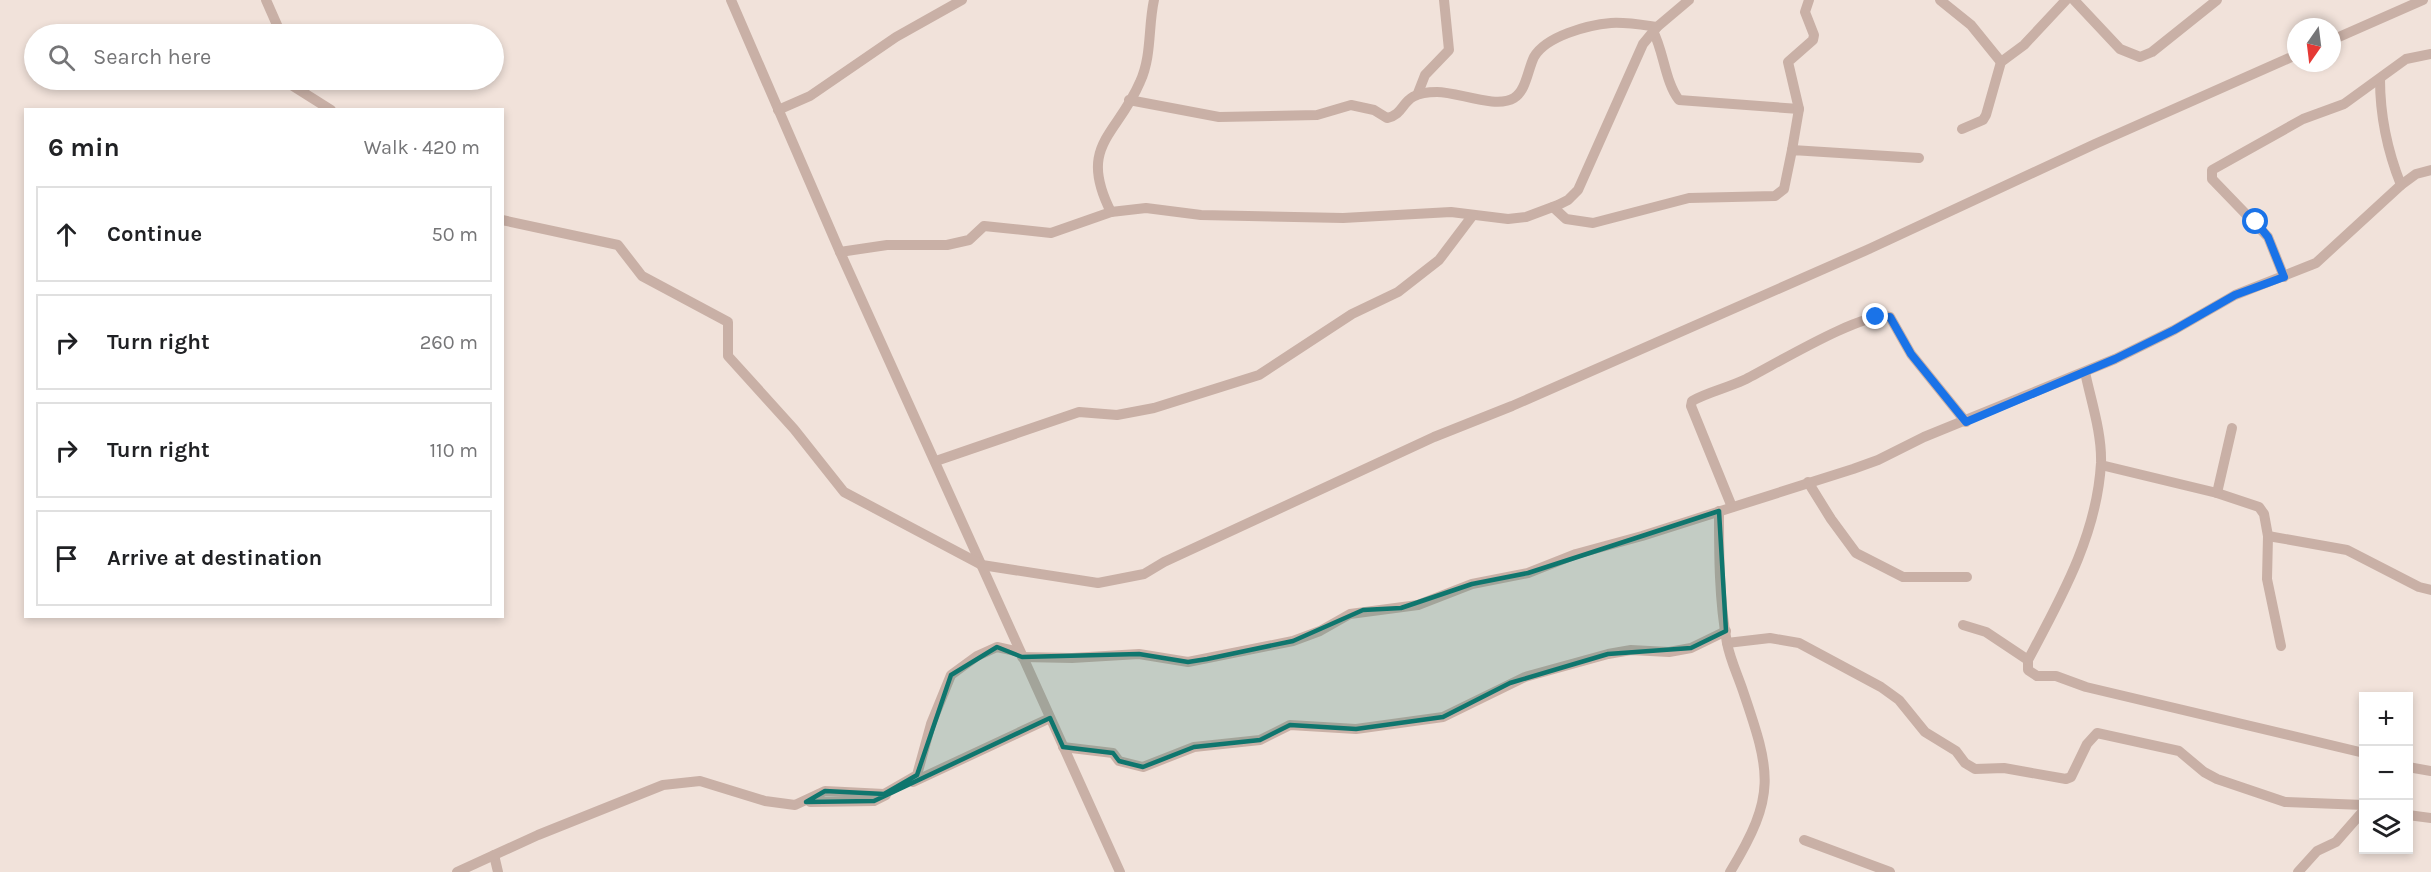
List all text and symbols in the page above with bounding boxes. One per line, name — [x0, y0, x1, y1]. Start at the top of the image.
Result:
north arrow — [2287, 18, 2341, 72]
search box — [24, 24, 504, 90]
icon: search — [45, 41, 78, 74]
text: Search here — [93, 44, 211, 70]
text: 6 min — [48, 132, 120, 163]
text: Walk · 420 m — [364, 136, 480, 159]
route start — [2242, 208, 2268, 234]
icon: ahead — [50, 218, 83, 251]
text: Continue — [107, 221, 202, 247]
text: 50 m — [431, 223, 478, 246]
route end — [1862, 303, 1888, 329]
icon: right — [50, 326, 83, 359]
text: Turn right — [107, 329, 210, 355]
text: 260 m — [420, 331, 478, 354]
icon: right — [50, 434, 83, 467]
text: Turn right — [107, 437, 210, 463]
text: 110 m — [429, 439, 478, 462]
icon: arrive — [50, 542, 83, 575]
text: Arrive at destination — [107, 545, 322, 571]
map controls — [2359, 692, 2413, 854]
button: + — [2359, 692, 2413, 746]
button: − — [2359, 746, 2413, 800]
button: layers — [2359, 800, 2413, 854]

